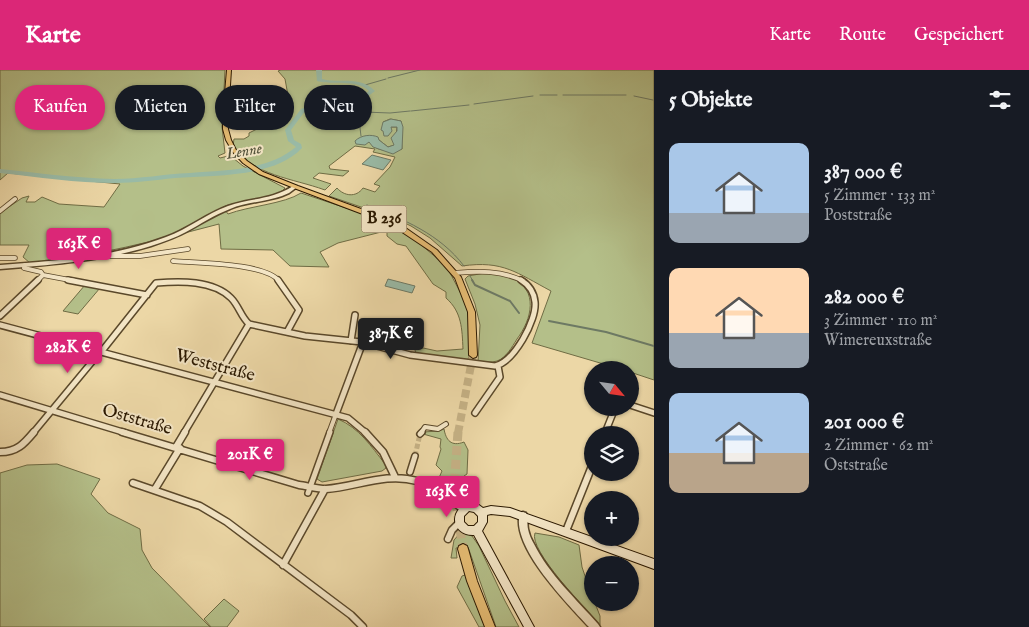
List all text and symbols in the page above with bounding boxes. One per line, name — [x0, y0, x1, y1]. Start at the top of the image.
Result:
text: Karte — [25, 20, 81, 51]
text: Karte — [769, 24, 811, 47]
text: Route — [839, 24, 886, 47]
text: Gespeichert — [914, 24, 1004, 47]
chip: Kaufen — [15, 85, 105, 130]
chip: Mieten — [115, 85, 205, 130]
chip: Filter — [215, 85, 294, 130]
chip: Neu — [304, 85, 372, 130]
icon: filters — [986, 86, 1014, 114]
text: 5 Objekte — [669, 87, 752, 114]
water label: Lenne — [223, 139, 264, 165]
text: 387 000 € — [824, 159, 902, 186]
icon: home — [709, 163, 769, 223]
text: 5 Zimmer · 133 m² — [824, 186, 935, 206]
road number: B 236 — [362, 206, 406, 232]
text: Poststraße — [824, 206, 892, 226]
pin: 163K € — [38, 228, 120, 270]
text: 163K € — [57, 234, 101, 254]
text: 282 000 € — [824, 284, 904, 311]
icon: home — [709, 288, 769, 348]
text: 3 Zimmer · 110 m² — [824, 311, 937, 331]
pin: 387K € — [350, 318, 432, 360]
text: 387K € — [369, 324, 413, 344]
text: Wimereuxstraße — [824, 331, 932, 351]
pin: 282K € — [27, 332, 109, 374]
text: 282K € — [45, 338, 91, 358]
street label: Weststraße — [173, 344, 257, 388]
north arrow — [584, 361, 639, 416]
map controls — [584, 361, 639, 611]
street label: Oststraße — [99, 399, 175, 441]
text: 201 000 € — [824, 409, 904, 436]
icon: home — [709, 413, 769, 473]
button: layers — [584, 426, 639, 481]
text: 2 Zimmer · 62 m² — [824, 436, 933, 456]
pin: 201K € — [209, 438, 291, 481]
text: 201K € — [227, 445, 273, 465]
text: Oststraße — [824, 456, 888, 476]
pin: 163K € — [406, 476, 488, 518]
text: 163K € — [425, 482, 469, 502]
button: + — [584, 491, 639, 546]
button: − — [584, 556, 639, 611]

